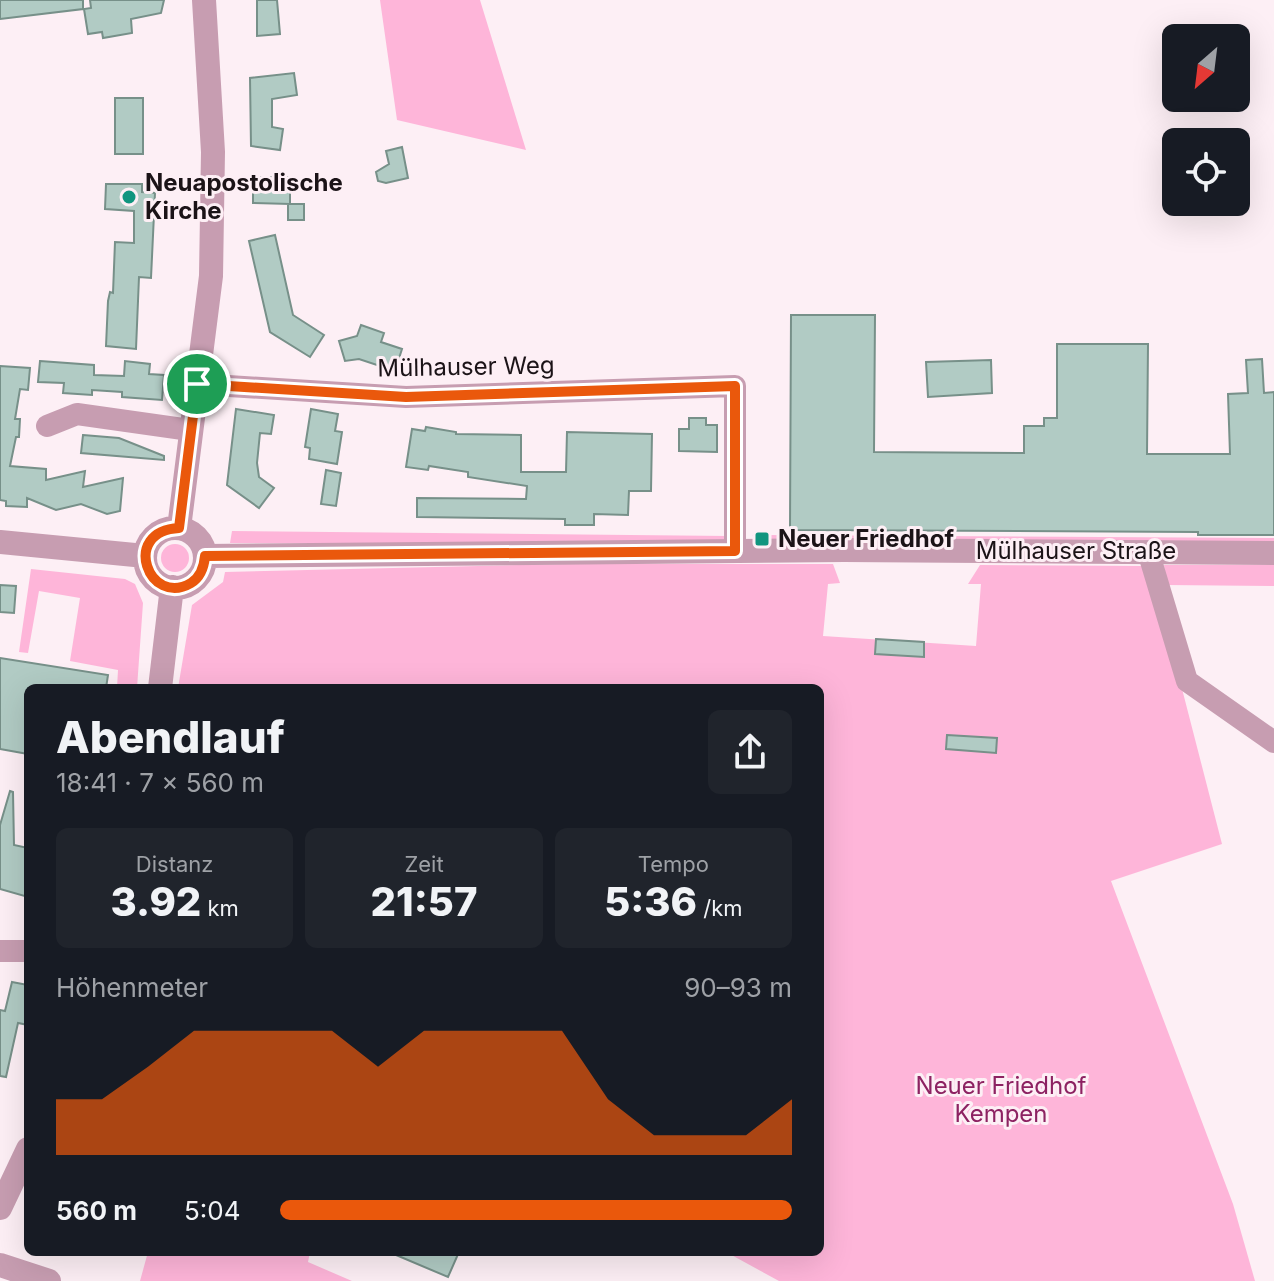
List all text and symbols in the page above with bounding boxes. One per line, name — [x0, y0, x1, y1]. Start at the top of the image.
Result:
north arrow — [1162, 24, 1250, 112]
map controls — [1162, 24, 1250, 216]
button: locate — [1162, 128, 1250, 216]
place label: Neuapostolische Kirche — [145, 168, 343, 225]
marker: Neuapostolische Kirche — [120, 188, 138, 206]
pin — [163, 350, 231, 418]
street label: Mülhauser Weg — [377, 350, 555, 383]
icon: arrive — [175, 362, 219, 406]
place label: Neuer Friedhof — [778, 524, 954, 553]
marker: Neuer Friedhof — [753, 530, 771, 548]
street label: Mülhauser Straße — [976, 536, 1176, 565]
text: Abendlauf — [56, 710, 285, 764]
button: share — [708, 710, 792, 794]
text: 18:41 · 7 × 560 m — [56, 767, 264, 798]
text: Distanz — [136, 851, 213, 877]
text: Zeit — [404, 851, 444, 877]
text: Tempo — [638, 851, 709, 877]
text: 3.92 — [110, 877, 201, 926]
text: 21:57 — [371, 877, 477, 926]
text: 5:36 — [604, 877, 697, 926]
text: km — [201, 895, 239, 921]
text: /km — [697, 895, 743, 921]
text: Höhenmeter — [56, 972, 208, 1003]
text: 90–93 m — [684, 972, 792, 1003]
park label: Neuer Friedhof Kempen — [916, 1071, 1087, 1128]
text: 560 m — [56, 1195, 137, 1226]
text: 5:04 — [184, 1195, 241, 1226]

